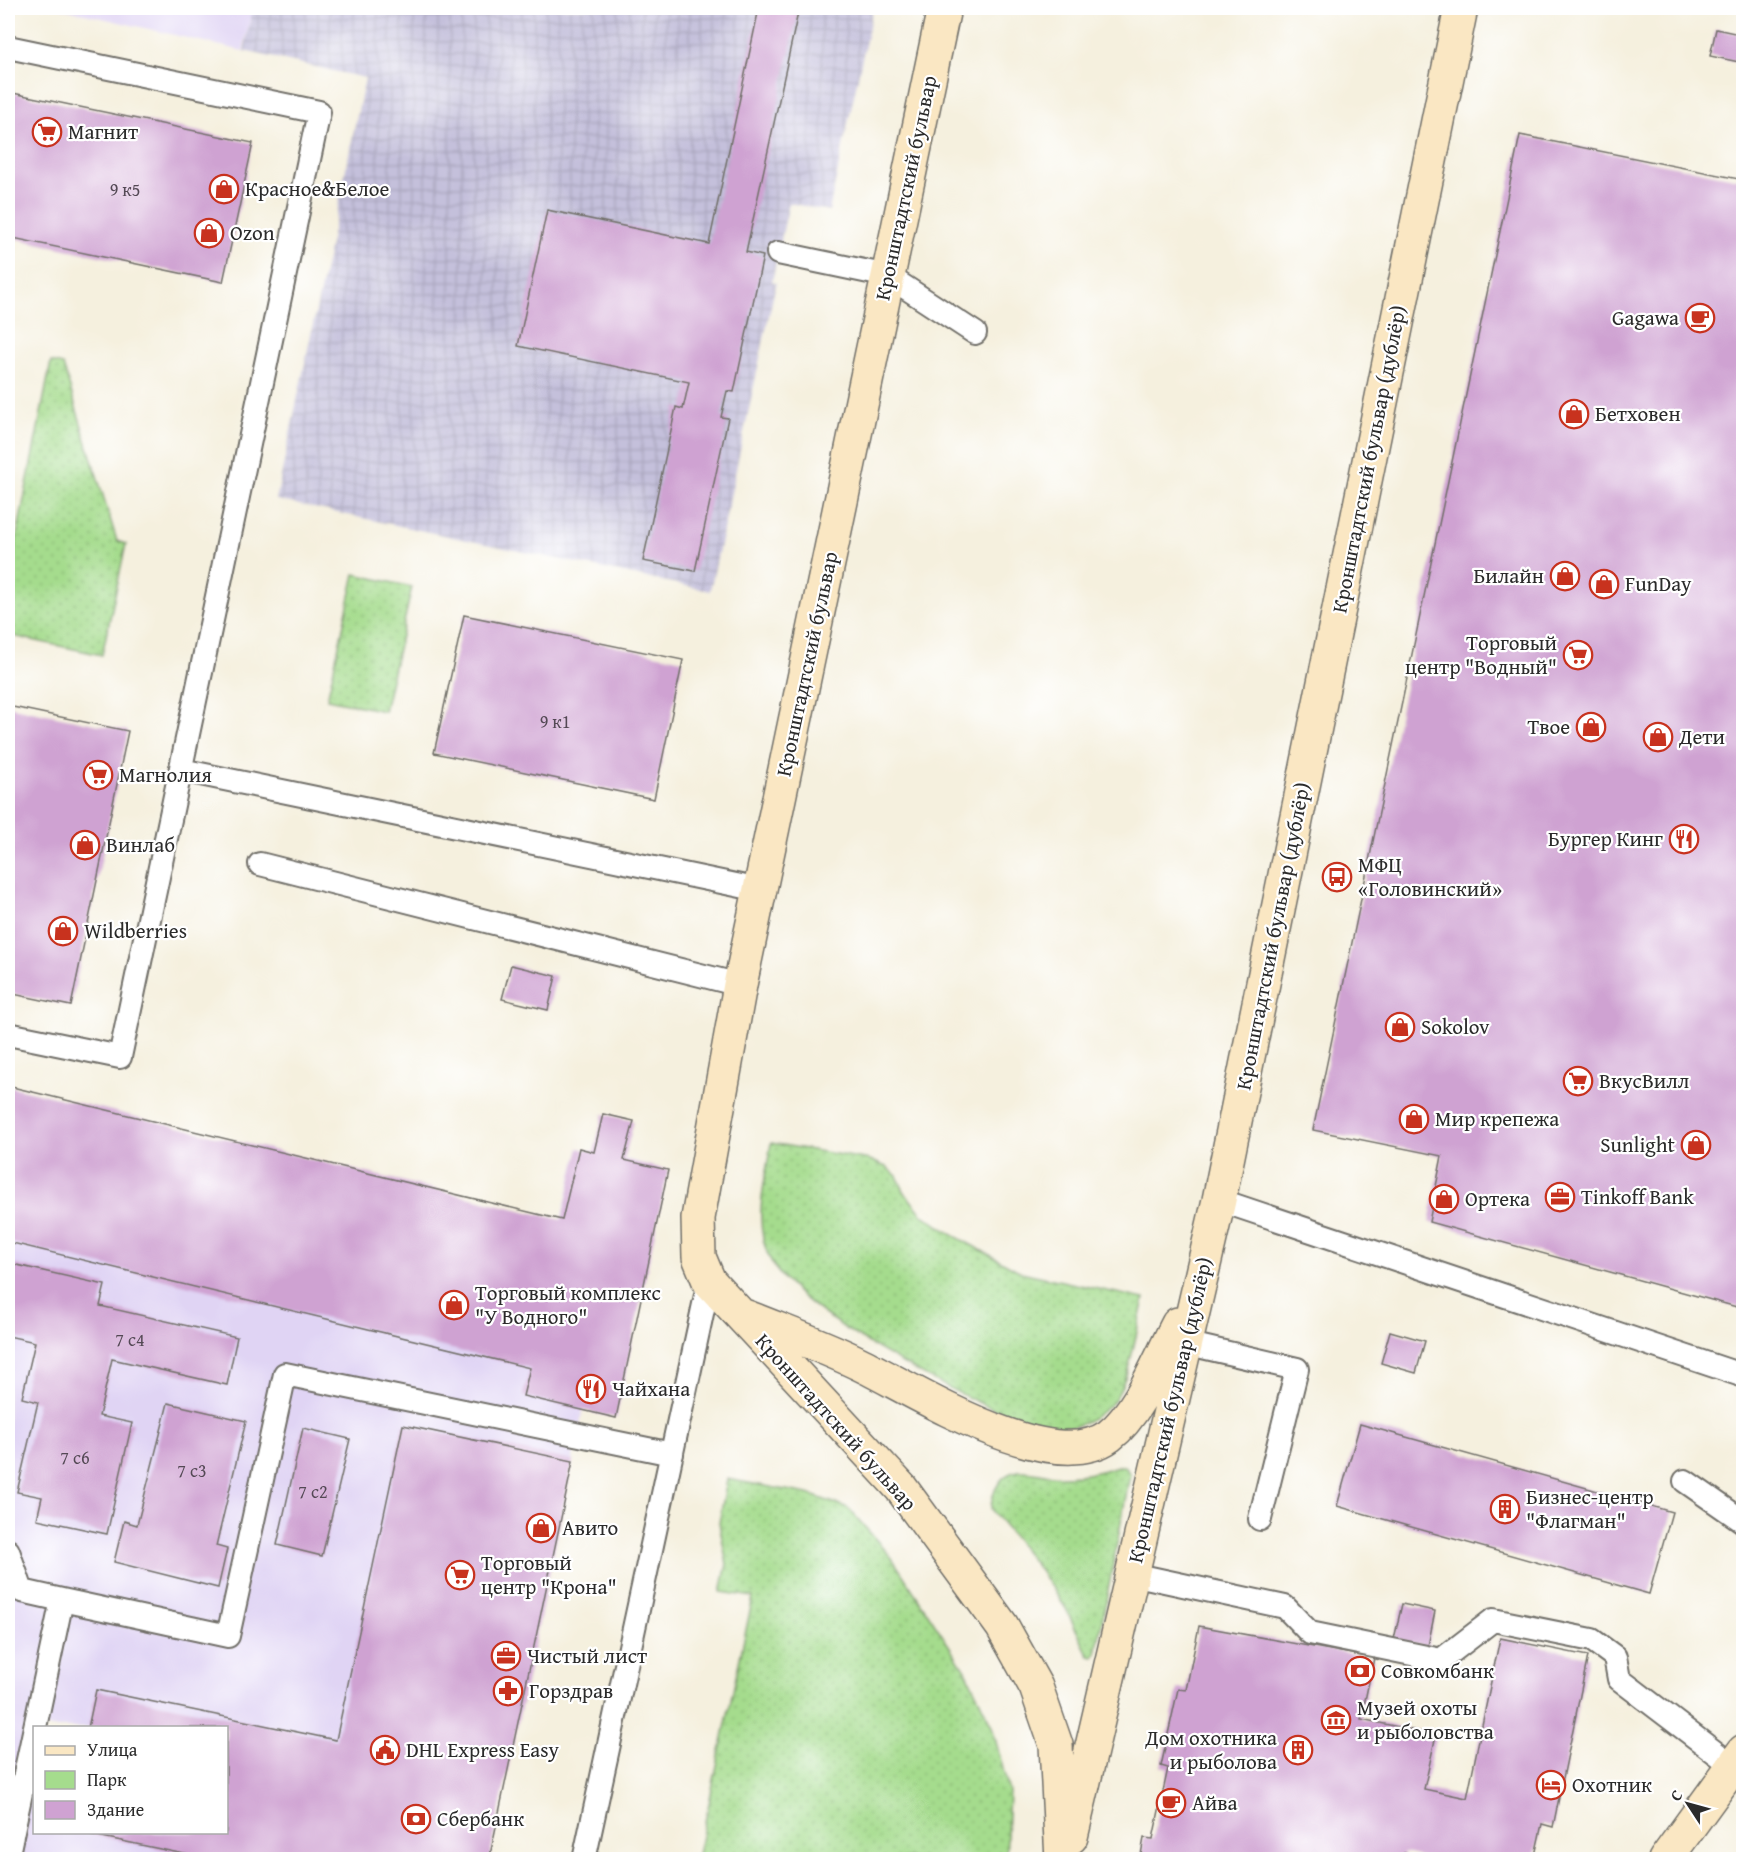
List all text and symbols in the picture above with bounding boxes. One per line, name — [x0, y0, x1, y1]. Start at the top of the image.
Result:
street label: Кронштадтский бульвар — [867, 73, 944, 303]
supermarket icon: Магнит — [31, 116, 63, 148]
place label: Магнит — [68, 116, 138, 147]
shop icon: Красное&Белое — [208, 173, 240, 205]
place label: Красное&Белое — [245, 173, 390, 204]
house number: 9 к5 — [110, 176, 140, 203]
shop icon: Ozon — [193, 217, 225, 249]
place label: Ozon — [230, 217, 275, 248]
street label: Кронштадтский бульвар (дублёр) — [1323, 302, 1414, 615]
place label: Gagawa — [1612, 302, 1679, 333]
cafe icon: Gagawa — [1684, 302, 1716, 334]
shop icon: Бетховен — [1558, 398, 1590, 430]
place label: Бетховен — [1595, 398, 1681, 429]
street label: Кронштадтский бульвар — [768, 549, 845, 779]
place label: Билайн — [1473, 560, 1544, 591]
shop icon: Билайн — [1549, 560, 1581, 592]
shop icon: FunDay — [1588, 568, 1620, 600]
place label: FunDay — [1625, 568, 1692, 599]
place label: Торговый центр "Водный" — [1405, 627, 1557, 682]
supermarket icon: Торговый центр "Водный" — [1562, 639, 1594, 671]
house number: 9 к1 — [540, 708, 570, 735]
place label: Твое — [1527, 711, 1570, 742]
shop icon: Твое — [1575, 711, 1607, 743]
shop icon: Дети — [1642, 721, 1674, 753]
place label: Дети — [1678, 721, 1725, 752]
supermarket icon: Магнолия — [82, 759, 114, 791]
place label: Магнолия — [119, 759, 212, 790]
street label: Кронштадтский бульвар (дублёр) — [1227, 779, 1318, 1092]
place label: Бургер Кинг — [1548, 823, 1663, 854]
restaurant icon: Бургер Кинг — [1668, 823, 1700, 855]
shop icon: Винлаб — [69, 829, 101, 861]
place label: Винлаб — [106, 829, 175, 860]
place label: МФЦ «Головинский» — [1358, 849, 1502, 904]
bus stop icon: МФЦ «Головинский» — [1321, 861, 1353, 893]
shop icon: Wildberries — [47, 915, 79, 947]
place label: Wildberries — [84, 915, 187, 946]
shop icon: Sokolov — [1384, 1011, 1416, 1043]
place label: Sokolov — [1421, 1011, 1490, 1042]
supermarket icon: ВкусВилл — [1562, 1065, 1594, 1097]
place label: ВкусВилл — [1599, 1065, 1690, 1096]
shop icon: Мир крепежа — [1398, 1103, 1430, 1135]
place label: Мир крепежа — [1435, 1103, 1559, 1134]
place label: Sunlight — [1600, 1129, 1676, 1160]
shop icon: Sunlight — [1680, 1129, 1712, 1161]
office icon: Tinkoff Bank — [1544, 1181, 1576, 1213]
place label: Tinkoff Bank — [1581, 1181, 1694, 1212]
shop icon: Ортека — [1428, 1183, 1460, 1215]
place label: Ортека — [1465, 1183, 1530, 1214]
street label: Кронштадтский бульвар (дублёр) — [1119, 1254, 1220, 1566]
place label: Торговый комплекс "У Водного" — [475, 1277, 661, 1332]
shop icon: Торговый комплекс "У Водного" — [438, 1289, 470, 1321]
house number: 7 с4 — [115, 1326, 145, 1353]
street label: Кронштадтский бульвар — [748, 1326, 925, 1517]
restaurant icon: Чайхана — [575, 1373, 607, 1405]
place label: Чайхана — [612, 1373, 690, 1404]
house number: 7 с6 — [60, 1444, 90, 1471]
house number: 7 с3 — [177, 1457, 207, 1484]
house number: 7 с2 — [298, 1478, 328, 1505]
place label: Бизнес-центр "Флагман" — [1526, 1481, 1654, 1536]
building icon: Бизнес-центр "Флагман" — [1489, 1493, 1521, 1525]
shop icon: Авито — [525, 1512, 557, 1544]
place label: Авито — [562, 1512, 618, 1543]
place label: Торговый центр "Крона" — [481, 1547, 617, 1602]
supermarket icon: Торговый центр "Крона" — [444, 1559, 476, 1591]
office icon: Чистый лист — [490, 1640, 522, 1672]
place label: Чистый лист — [527, 1640, 647, 1671]
bank icon: Совкомбанк — [1344, 1655, 1376, 1687]
place label: Совкомбанк — [1381, 1655, 1494, 1686]
pharmacy icon: Горздрав — [492, 1675, 524, 1707]
place label: Горздрав — [529, 1675, 613, 1706]
place label: Музей охоты и рыболовства — [1357, 1692, 1494, 1747]
museum icon: Музей охоты и рыболовства — [1320, 1704, 1352, 1736]
place label: Дом охотника и рыболова — [1144, 1722, 1277, 1777]
legend — [33, 1726, 228, 1834]
public building icon: DHL Express Easy — [369, 1734, 401, 1766]
place label: DHL Express Easy — [406, 1734, 560, 1765]
building icon: Дом охотника и рыболова — [1282, 1734, 1314, 1766]
text: Улица — [87, 1736, 138, 1763]
text: Парк — [87, 1766, 127, 1793]
hotel icon: Охотник — [1535, 1769, 1567, 1801]
place label: Охотник — [1572, 1769, 1652, 1800]
north arrow — [1658, 1774, 1718, 1834]
text: С — [1663, 1784, 1688, 1806]
cafe icon: Айва — [1155, 1787, 1187, 1819]
place label: Айва — [1192, 1787, 1237, 1818]
text: Здание — [87, 1796, 144, 1823]
bank icon: Сбербанк — [400, 1803, 432, 1835]
place label: Сбербанк — [437, 1803, 524, 1834]

